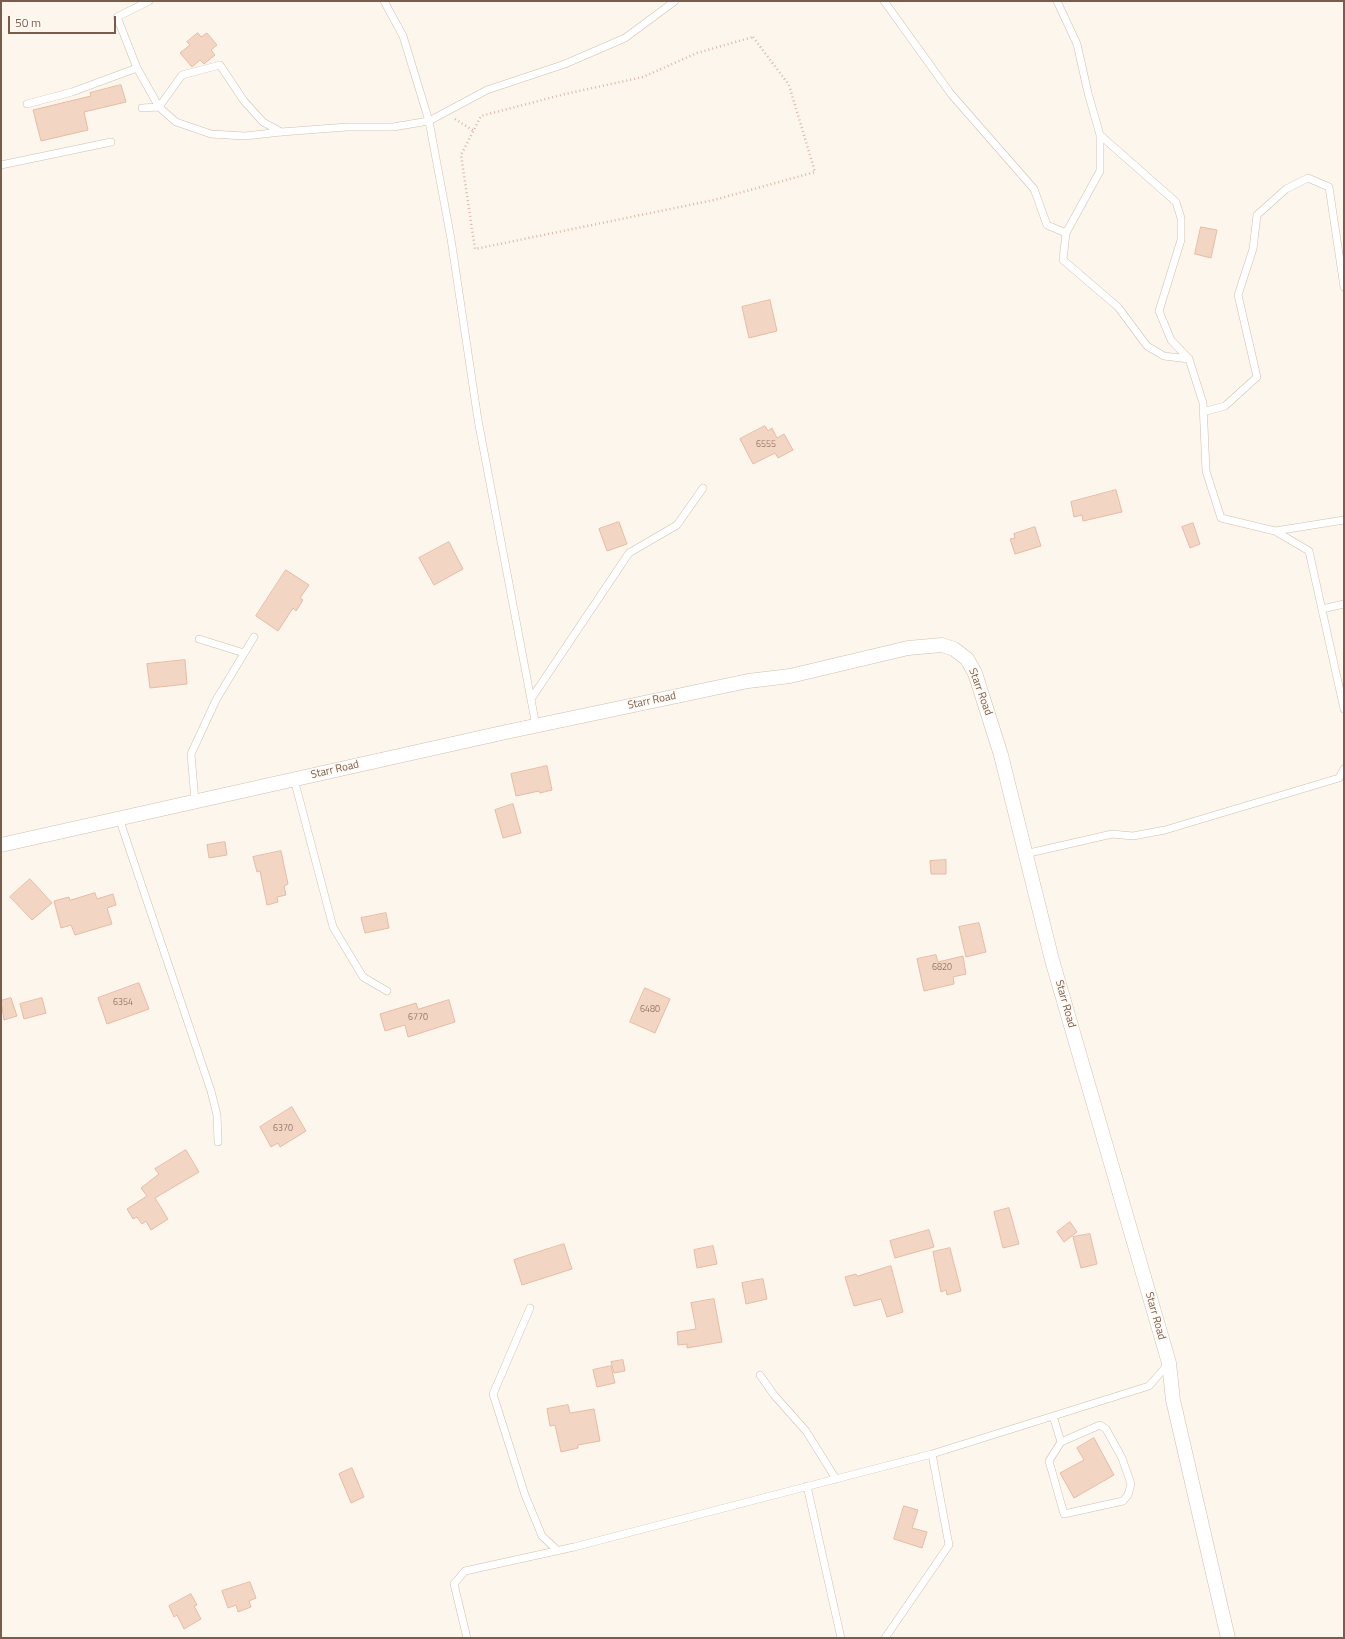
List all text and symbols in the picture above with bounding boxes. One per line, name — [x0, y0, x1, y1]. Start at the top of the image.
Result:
scale bar — [10, 8, 118, 34]
text: 50 m — [15, 13, 41, 32]
house number: 6555 — [756, 440, 776, 450]
street label: Starr Road — [965, 667, 995, 717]
street label: Starr Road — [627, 689, 677, 713]
street label: Starr Road — [310, 758, 360, 782]
house number: 6820 — [932, 963, 952, 973]
street label: Starr Road — [1052, 979, 1078, 1029]
house number: 6354 — [113, 998, 133, 1008]
house number: 6480 — [640, 1005, 660, 1015]
house number: 6770 — [408, 1013, 428, 1023]
house number: 6370 — [273, 1124, 293, 1134]
street label: Starr Road — [1142, 1291, 1168, 1341]

